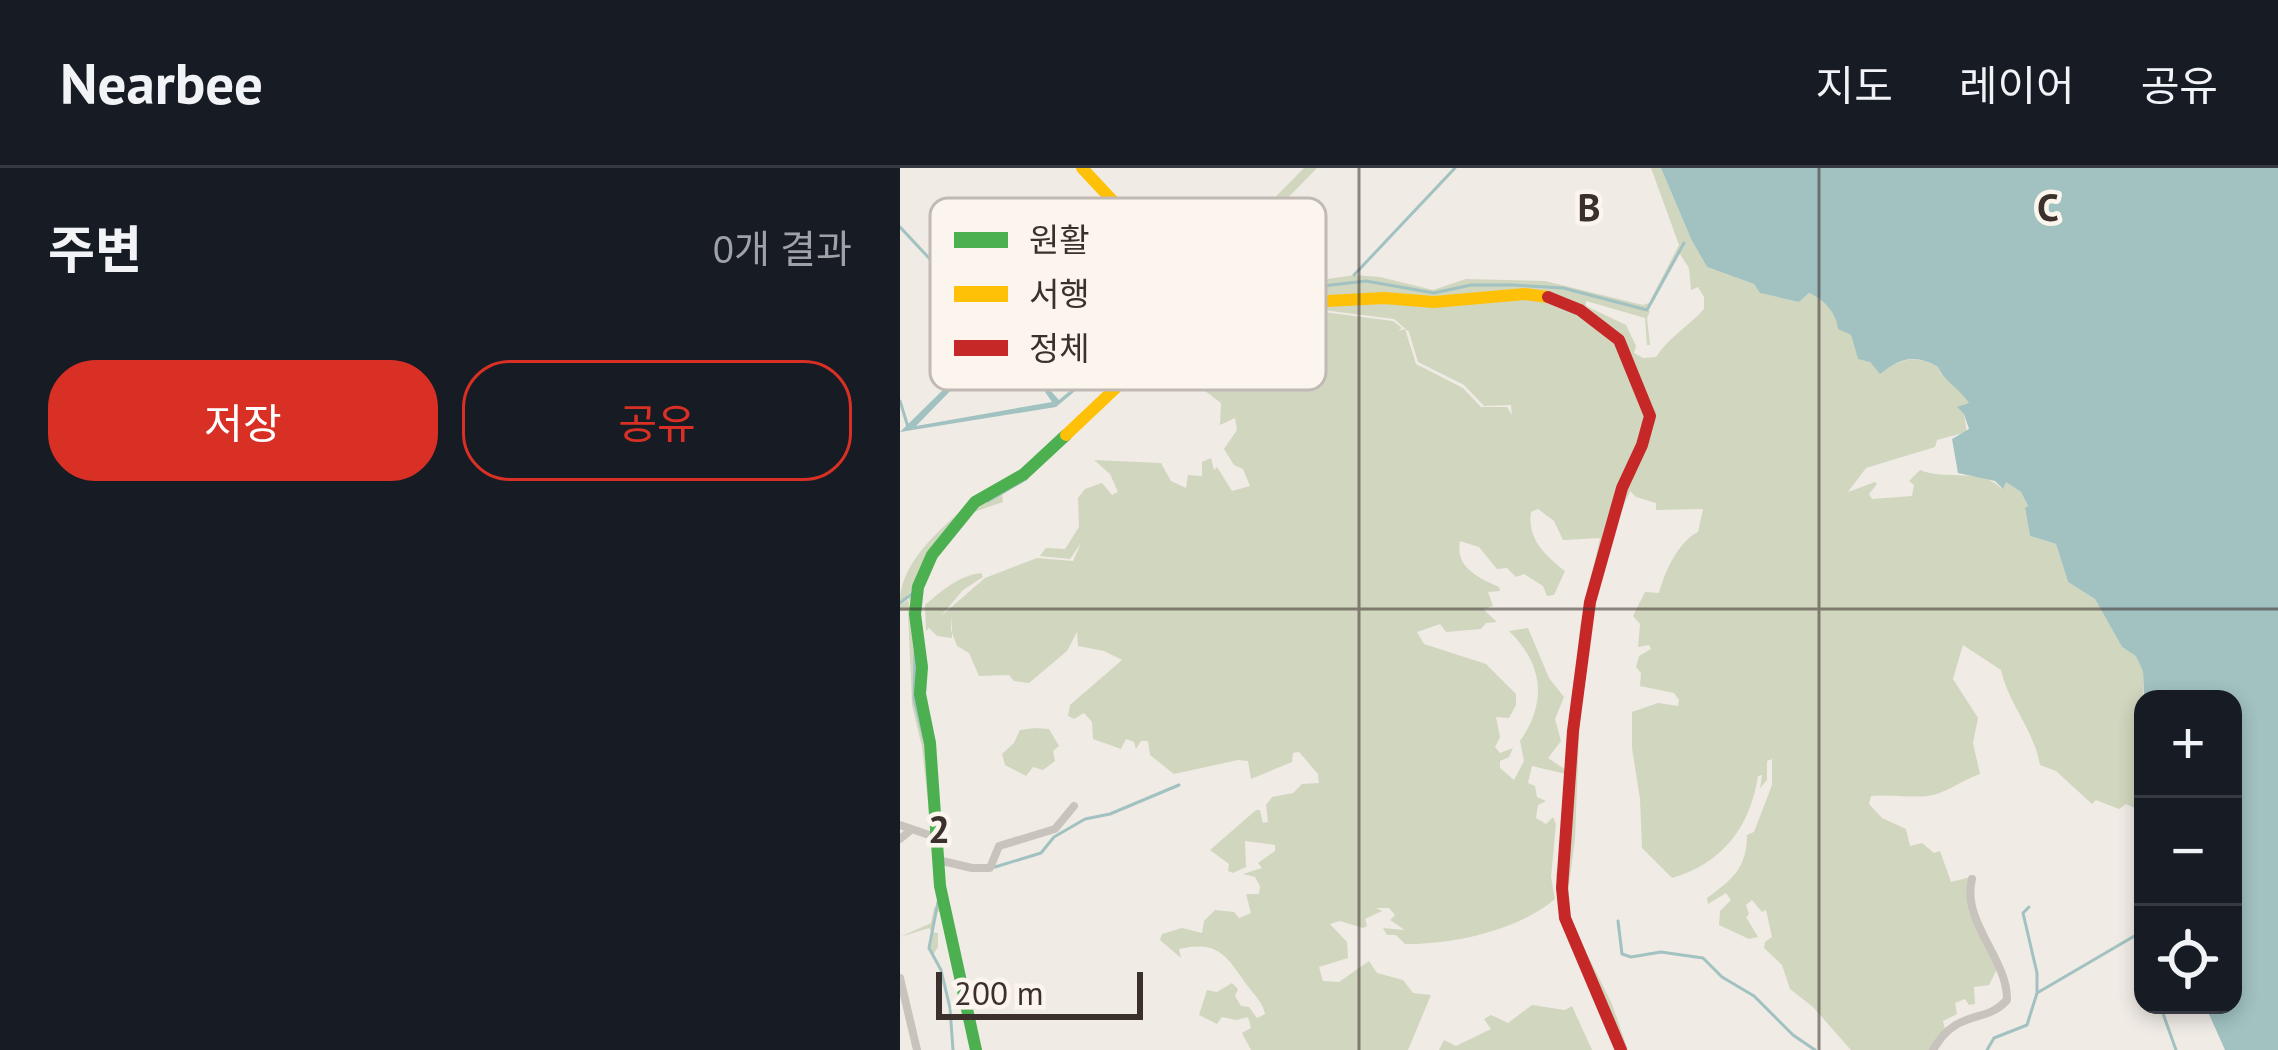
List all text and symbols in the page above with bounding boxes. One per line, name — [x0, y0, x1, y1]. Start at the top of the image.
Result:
text: Nearbee — [60, 46, 263, 120]
text: 지도 — [1816, 58, 1893, 113]
text: 레이어 — [1959, 58, 2075, 113]
text: 공유 — [2141, 58, 2218, 113]
text: B — [1577, 181, 1601, 232]
text: C — [2037, 181, 2059, 232]
legend — [930, 198, 1326, 390]
text: 주변 — [48, 216, 142, 282]
text: 원활 — [1029, 218, 1090, 261]
text: 0개 결과 — [713, 223, 852, 274]
text: 서행 — [1029, 272, 1090, 315]
text: 정체 — [1029, 326, 1090, 369]
button: 저장 — [48, 360, 438, 481]
button: 공유 — [462, 360, 852, 481]
map controls — [2134, 690, 2242, 1014]
button: + — [2134, 690, 2242, 798]
button: − — [2134, 798, 2242, 906]
text: 2 — [928, 803, 950, 854]
button: locate — [2134, 906, 2242, 1014]
scale bar — [936, 966, 1143, 1019]
text: 200 m — [954, 971, 1044, 1014]

